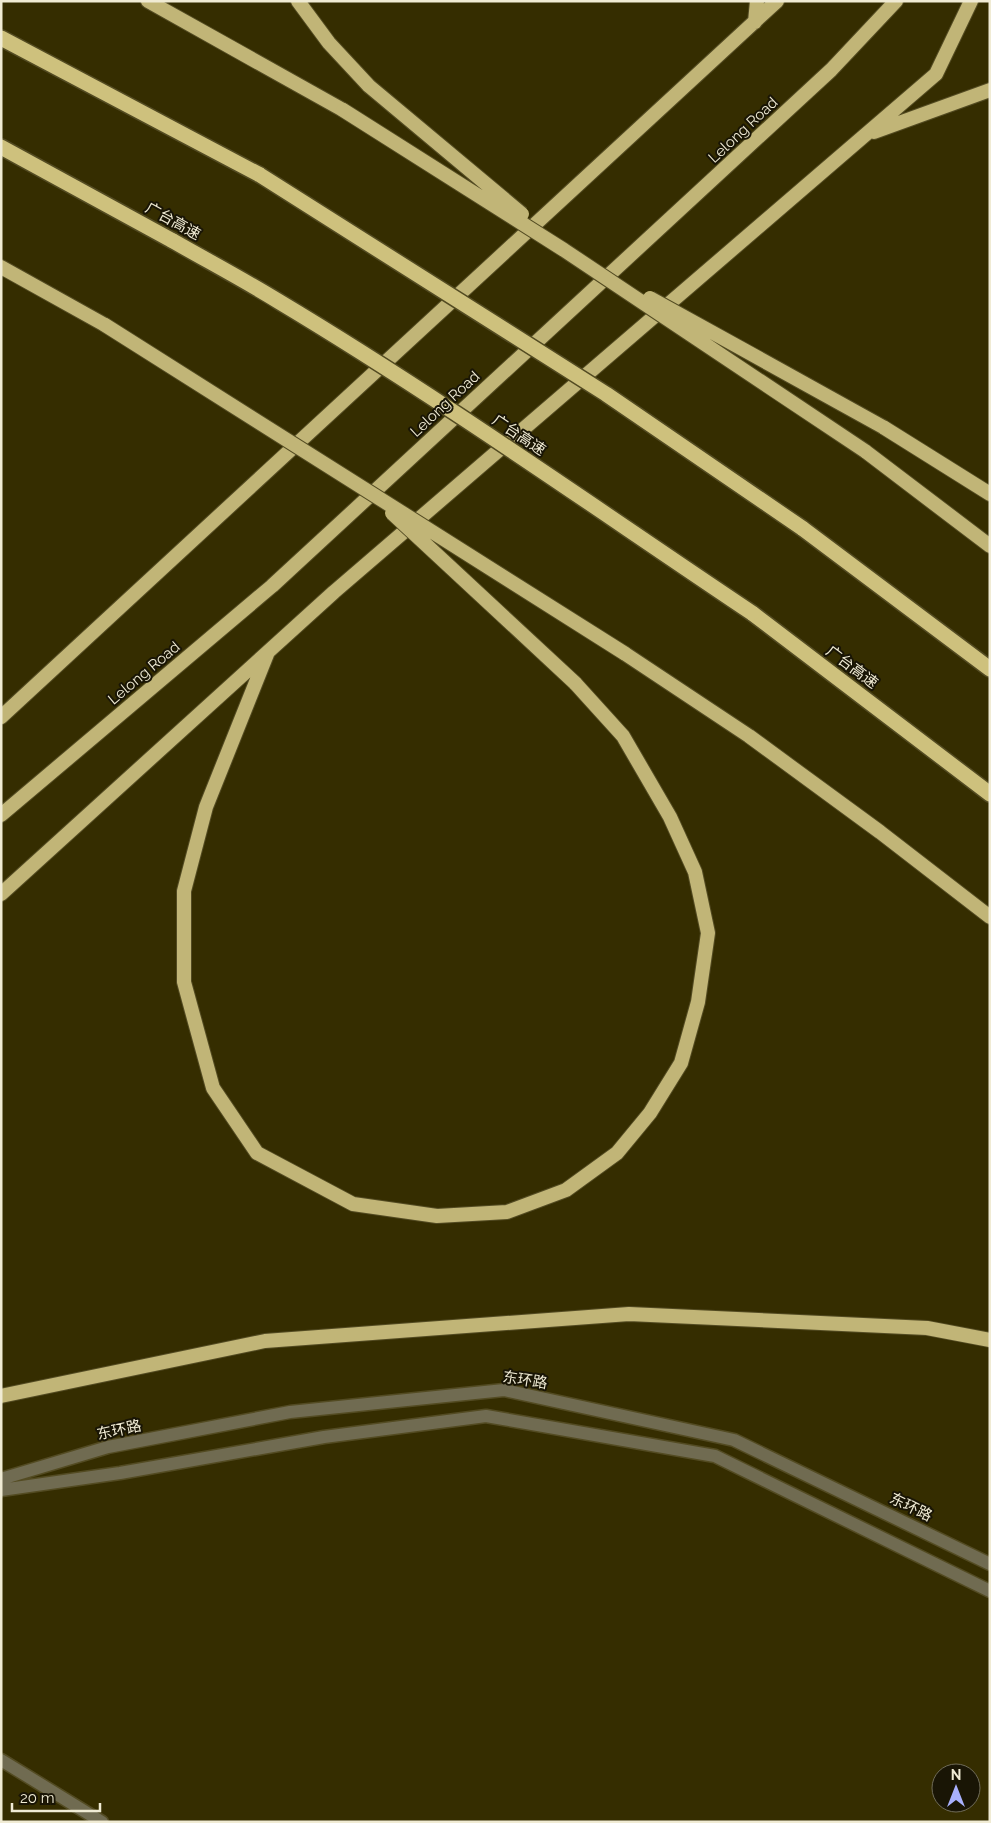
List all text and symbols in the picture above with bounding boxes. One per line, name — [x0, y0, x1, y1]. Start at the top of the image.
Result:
street label: Lelong Road — [705, 93, 781, 167]
street label: 广台高速 — [142, 199, 204, 243]
street label: Lelong Road — [407, 367, 483, 441]
street label: 广台高速 — [489, 411, 549, 459]
street label: Lelong Road — [104, 638, 184, 708]
street label: 广台高速 — [823, 642, 881, 692]
street label: 东环路 — [501, 1368, 549, 1392]
street label: 东环路 — [95, 1417, 143, 1443]
street label: 东环路 — [887, 1489, 935, 1525]
north arrow — [931, 1763, 981, 1813]
text: N — [951, 1767, 961, 1783]
scale bar — [12, 1780, 100, 1812]
text: 20 m — [20, 1789, 55, 1807]

